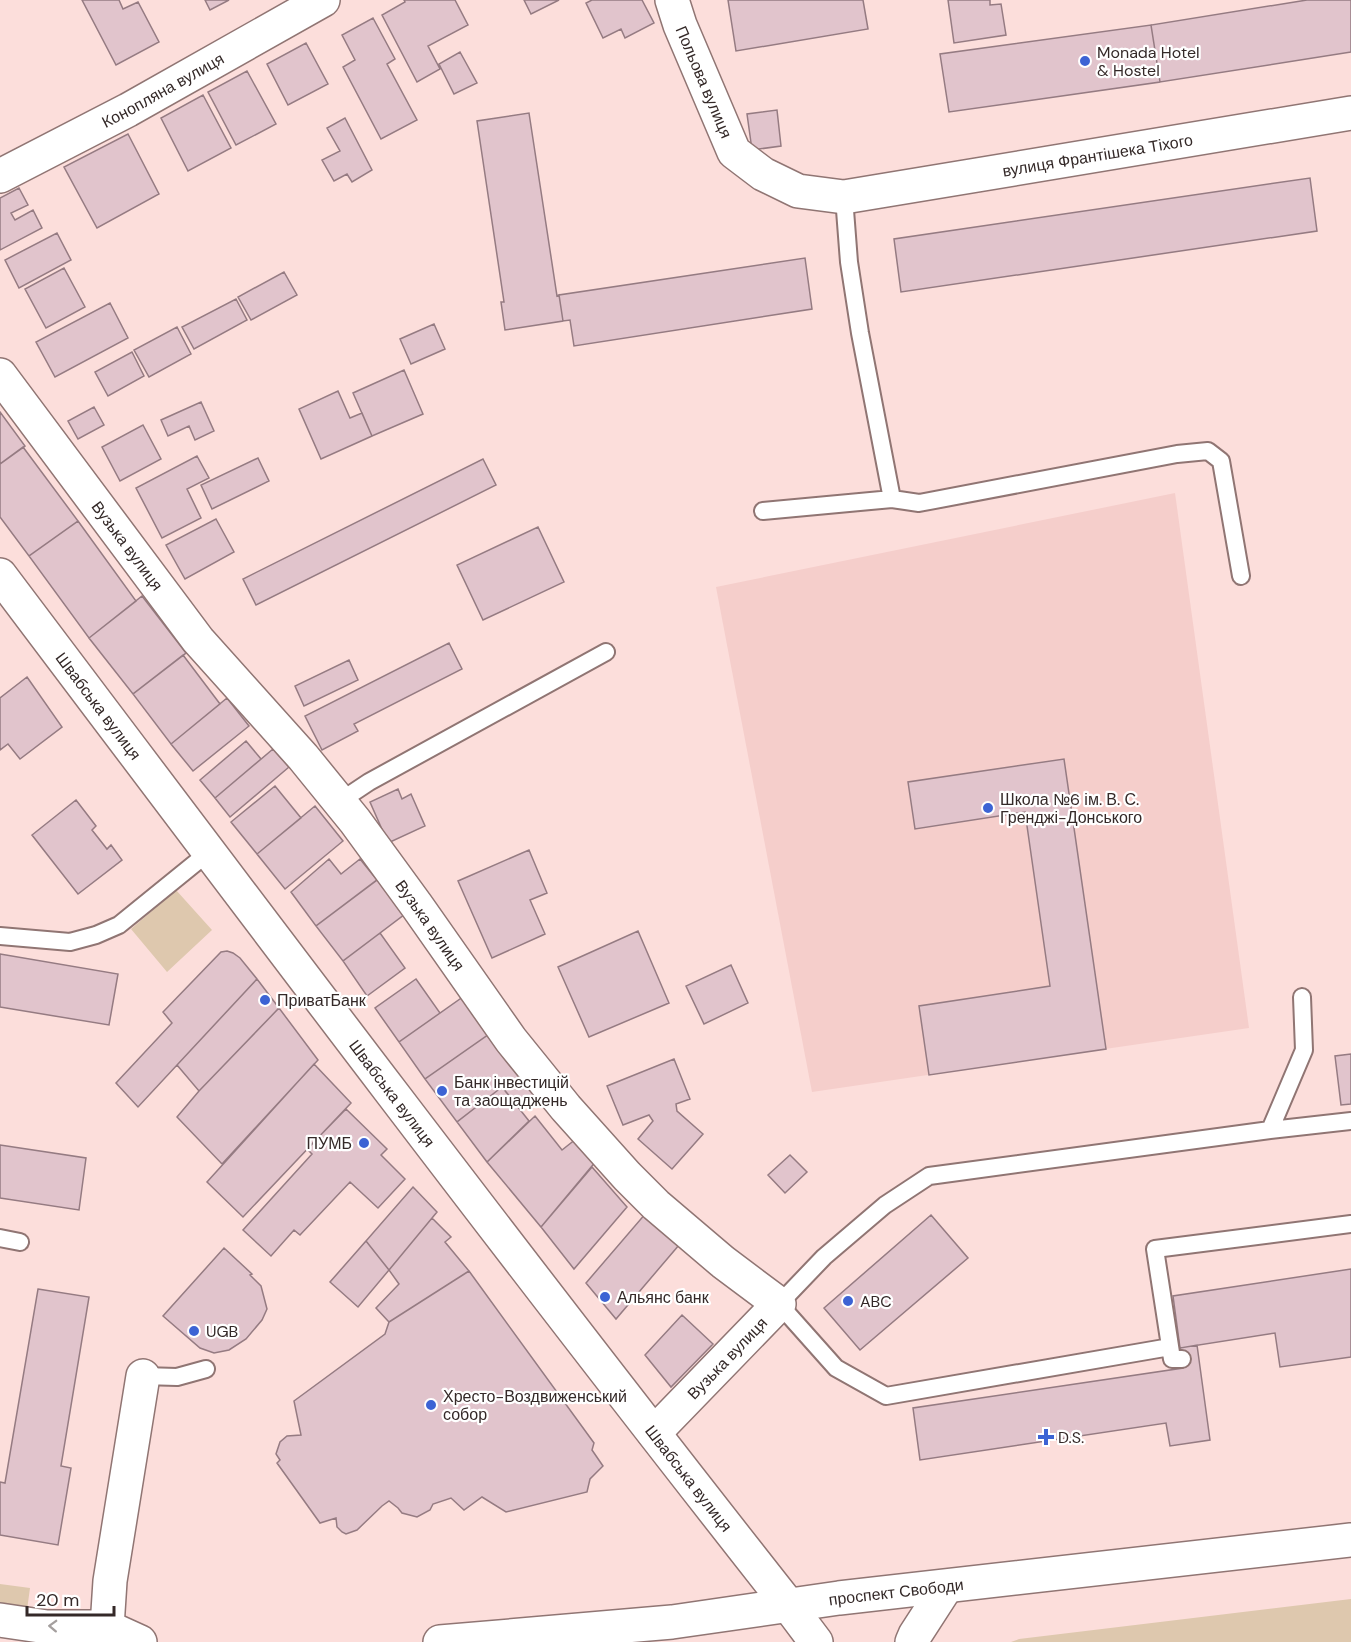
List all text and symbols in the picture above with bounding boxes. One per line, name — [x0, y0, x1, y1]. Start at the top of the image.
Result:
street label: Польова вулиця — [671, 23, 737, 141]
place label: Monada Hotel & Hostel — [1097, 42, 1200, 81]
street label: Конопляна вулиця — [98, 48, 228, 133]
marker: Monada Hotel & Hostel — [1078, 54, 1092, 68]
street label: вулиця Франтішека Тіхого — [1001, 129, 1195, 182]
street label: Вузька вулиця — [87, 497, 167, 595]
street label: Швабська вулиця — [51, 648, 146, 764]
place label: Школа №6 ім. В. С. Гренджі-Донського — [1000, 789, 1142, 828]
marker: Школа №6 ім. В. С. Гренджі-Донського — [981, 801, 995, 815]
street label: Вузька вулиця — [390, 876, 469, 975]
place label: ПриватБанк — [277, 990, 367, 1011]
marker: ПриватБанк — [258, 993, 272, 1007]
street label: Швабська вулиця — [344, 1036, 440, 1152]
place label: Банк інвестицій та заощаджень — [454, 1072, 569, 1111]
marker: Банк інвестицій та заощаджень — [435, 1084, 449, 1098]
place label: ПУМБ — [307, 1133, 352, 1154]
marker: ПУМБ — [357, 1136, 371, 1150]
place label: Альянс банк — [617, 1287, 710, 1308]
marker: Альянс банк — [598, 1290, 612, 1304]
place label: ABC — [860, 1291, 892, 1312]
marker: ABC — [841, 1294, 855, 1308]
street label: Вузька вулиця — [683, 1313, 772, 1404]
place label: UGB — [206, 1321, 238, 1342]
marker: UGB — [187, 1324, 201, 1338]
place label: Хресто-Воздвиженський собор — [443, 1386, 627, 1425]
marker: Хресто-Воздвиженський собор — [424, 1398, 438, 1412]
street label: Швабська вулиця — [640, 1421, 737, 1536]
place label: D.S. — [1058, 1427, 1084, 1448]
marker: D.S. — [1039, 1430, 1053, 1444]
street label: проспект Свободи — [827, 1574, 965, 1610]
scale bar — [27, 1579, 114, 1617]
text: 20 m — [36, 1588, 79, 1612]
one-way arrow — [49, 1620, 58, 1633]

